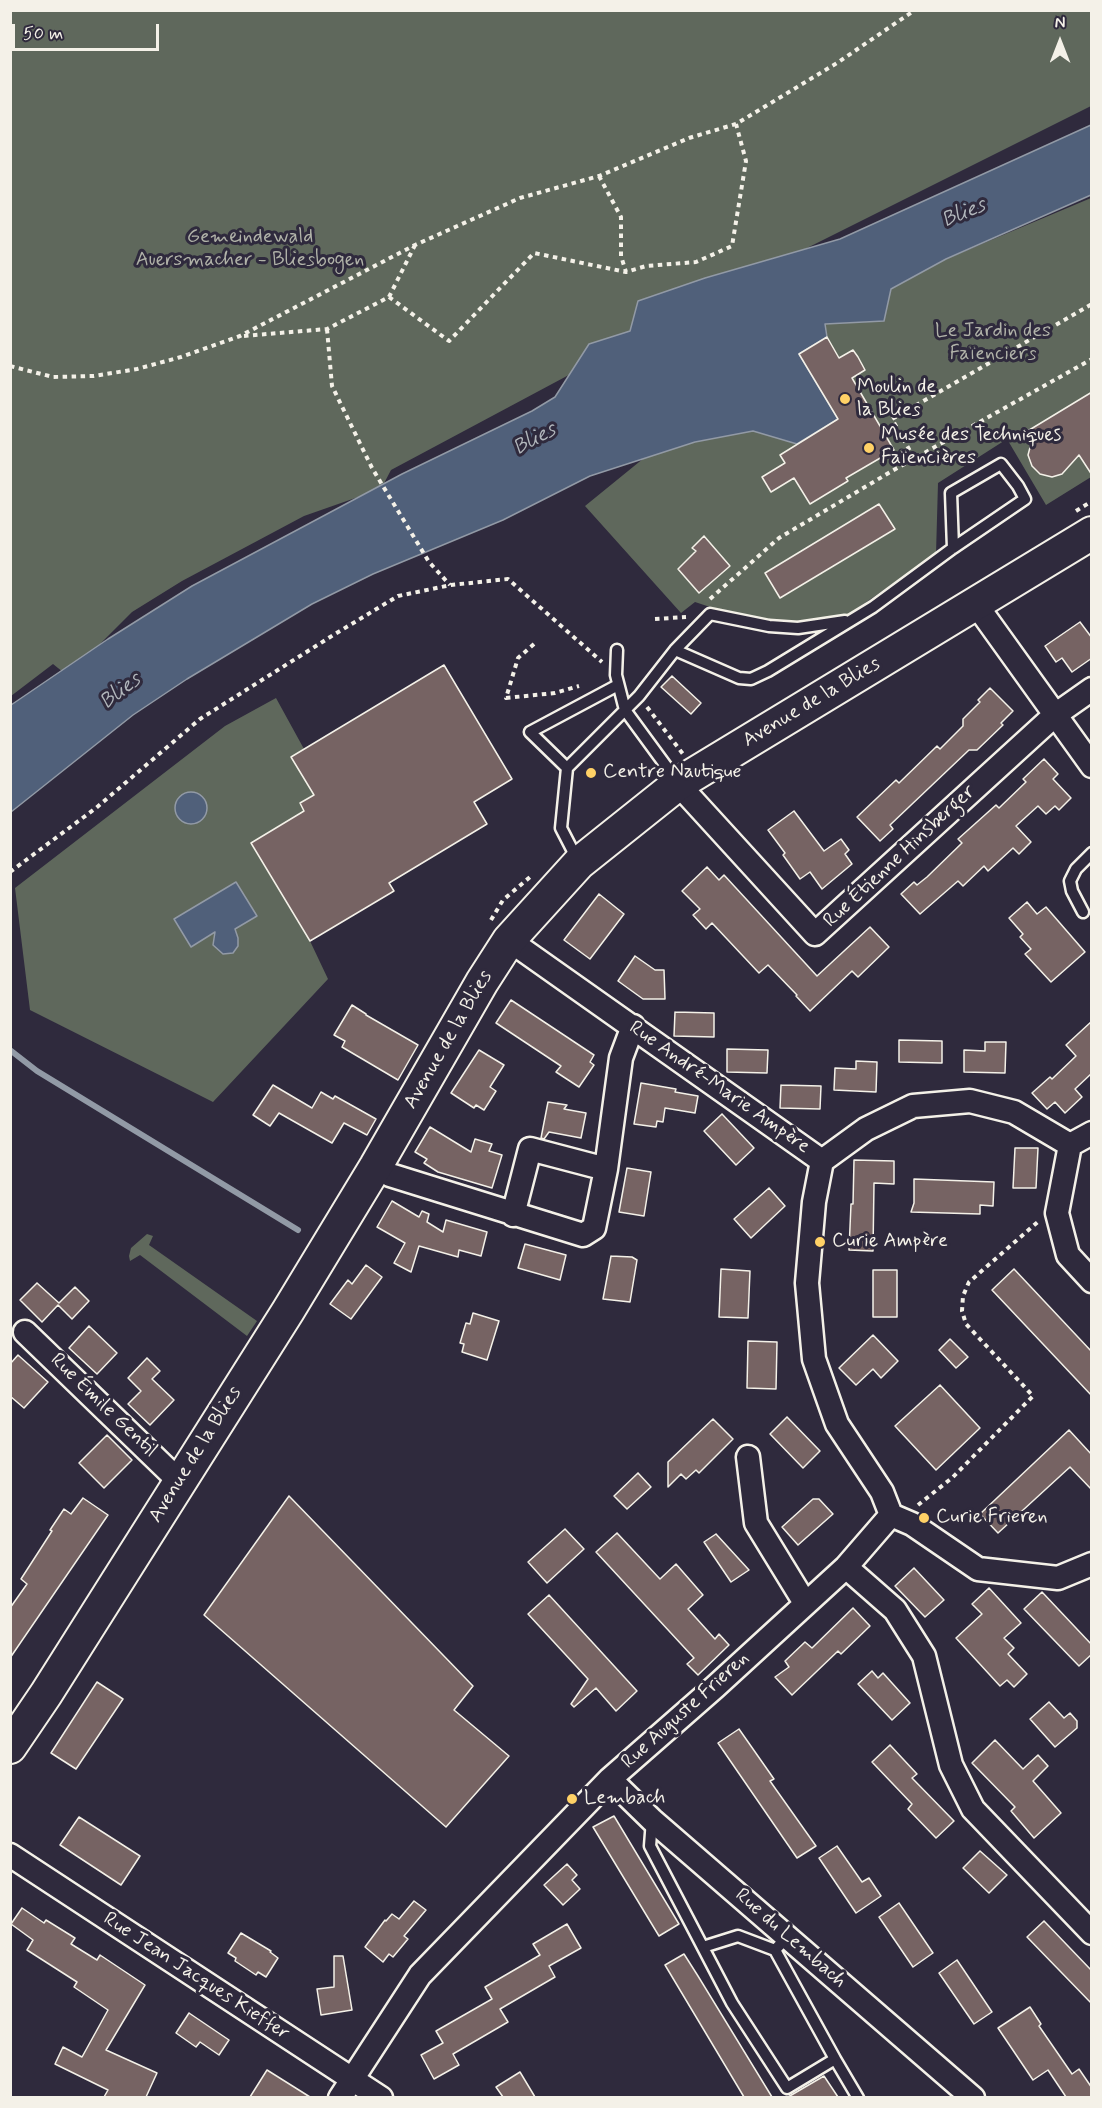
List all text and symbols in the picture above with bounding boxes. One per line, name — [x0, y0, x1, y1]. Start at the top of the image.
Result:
scale bar — [15, 12, 162, 50]
north arrow — [1030, 12, 1090, 72]
text: N — [1055, 13, 1065, 34]
text: 50 m — [23, 22, 63, 46]
water label: Blies — [938, 194, 990, 234]
park label: Gemeindewald Auersmacher - Bliesbogen — [136, 226, 364, 273]
park label: Le Jardin des Faïenciers — [935, 320, 1051, 367]
place label: Moulin de la Blies — [857, 376, 936, 423]
marker: Moulin de la Blies — [838, 392, 852, 406]
water label: Blies — [509, 418, 561, 462]
place label: Musée des Techniques Faïencières — [881, 424, 1061, 471]
marker: Musée des Techniques Faïencières — [862, 441, 876, 455]
street label: Avenue de la Blies — [739, 653, 885, 753]
water label: Blies — [95, 668, 147, 716]
place label: Centre Nautique — [603, 761, 742, 785]
marker: Centre Nautique — [584, 766, 598, 780]
street label: Rue Étienne Hinsberger — [819, 780, 981, 934]
street label: Avenue de la Blies — [400, 966, 498, 1114]
street label: Rue André-Marie Ampère — [624, 1016, 814, 1160]
place label: Curie Ampère — [832, 1230, 948, 1254]
marker: Curie Ampère — [813, 1235, 827, 1249]
street label: Rue Émile Gentil — [44, 1349, 162, 1463]
street label: Avenue de la Blies — [144, 1382, 248, 1528]
place label: Curie Frieren — [936, 1506, 1048, 1530]
marker: Curie Frieren — [917, 1511, 931, 1525]
street label: Rue Auguste Frieren — [617, 1647, 755, 1775]
place label: Lembach — [584, 1787, 665, 1811]
marker: Lembach — [565, 1792, 579, 1806]
street label: Rue du Lembach — [729, 1884, 851, 1994]
street label: Rue Jean Jacques Kieffer — [98, 1908, 294, 2046]

